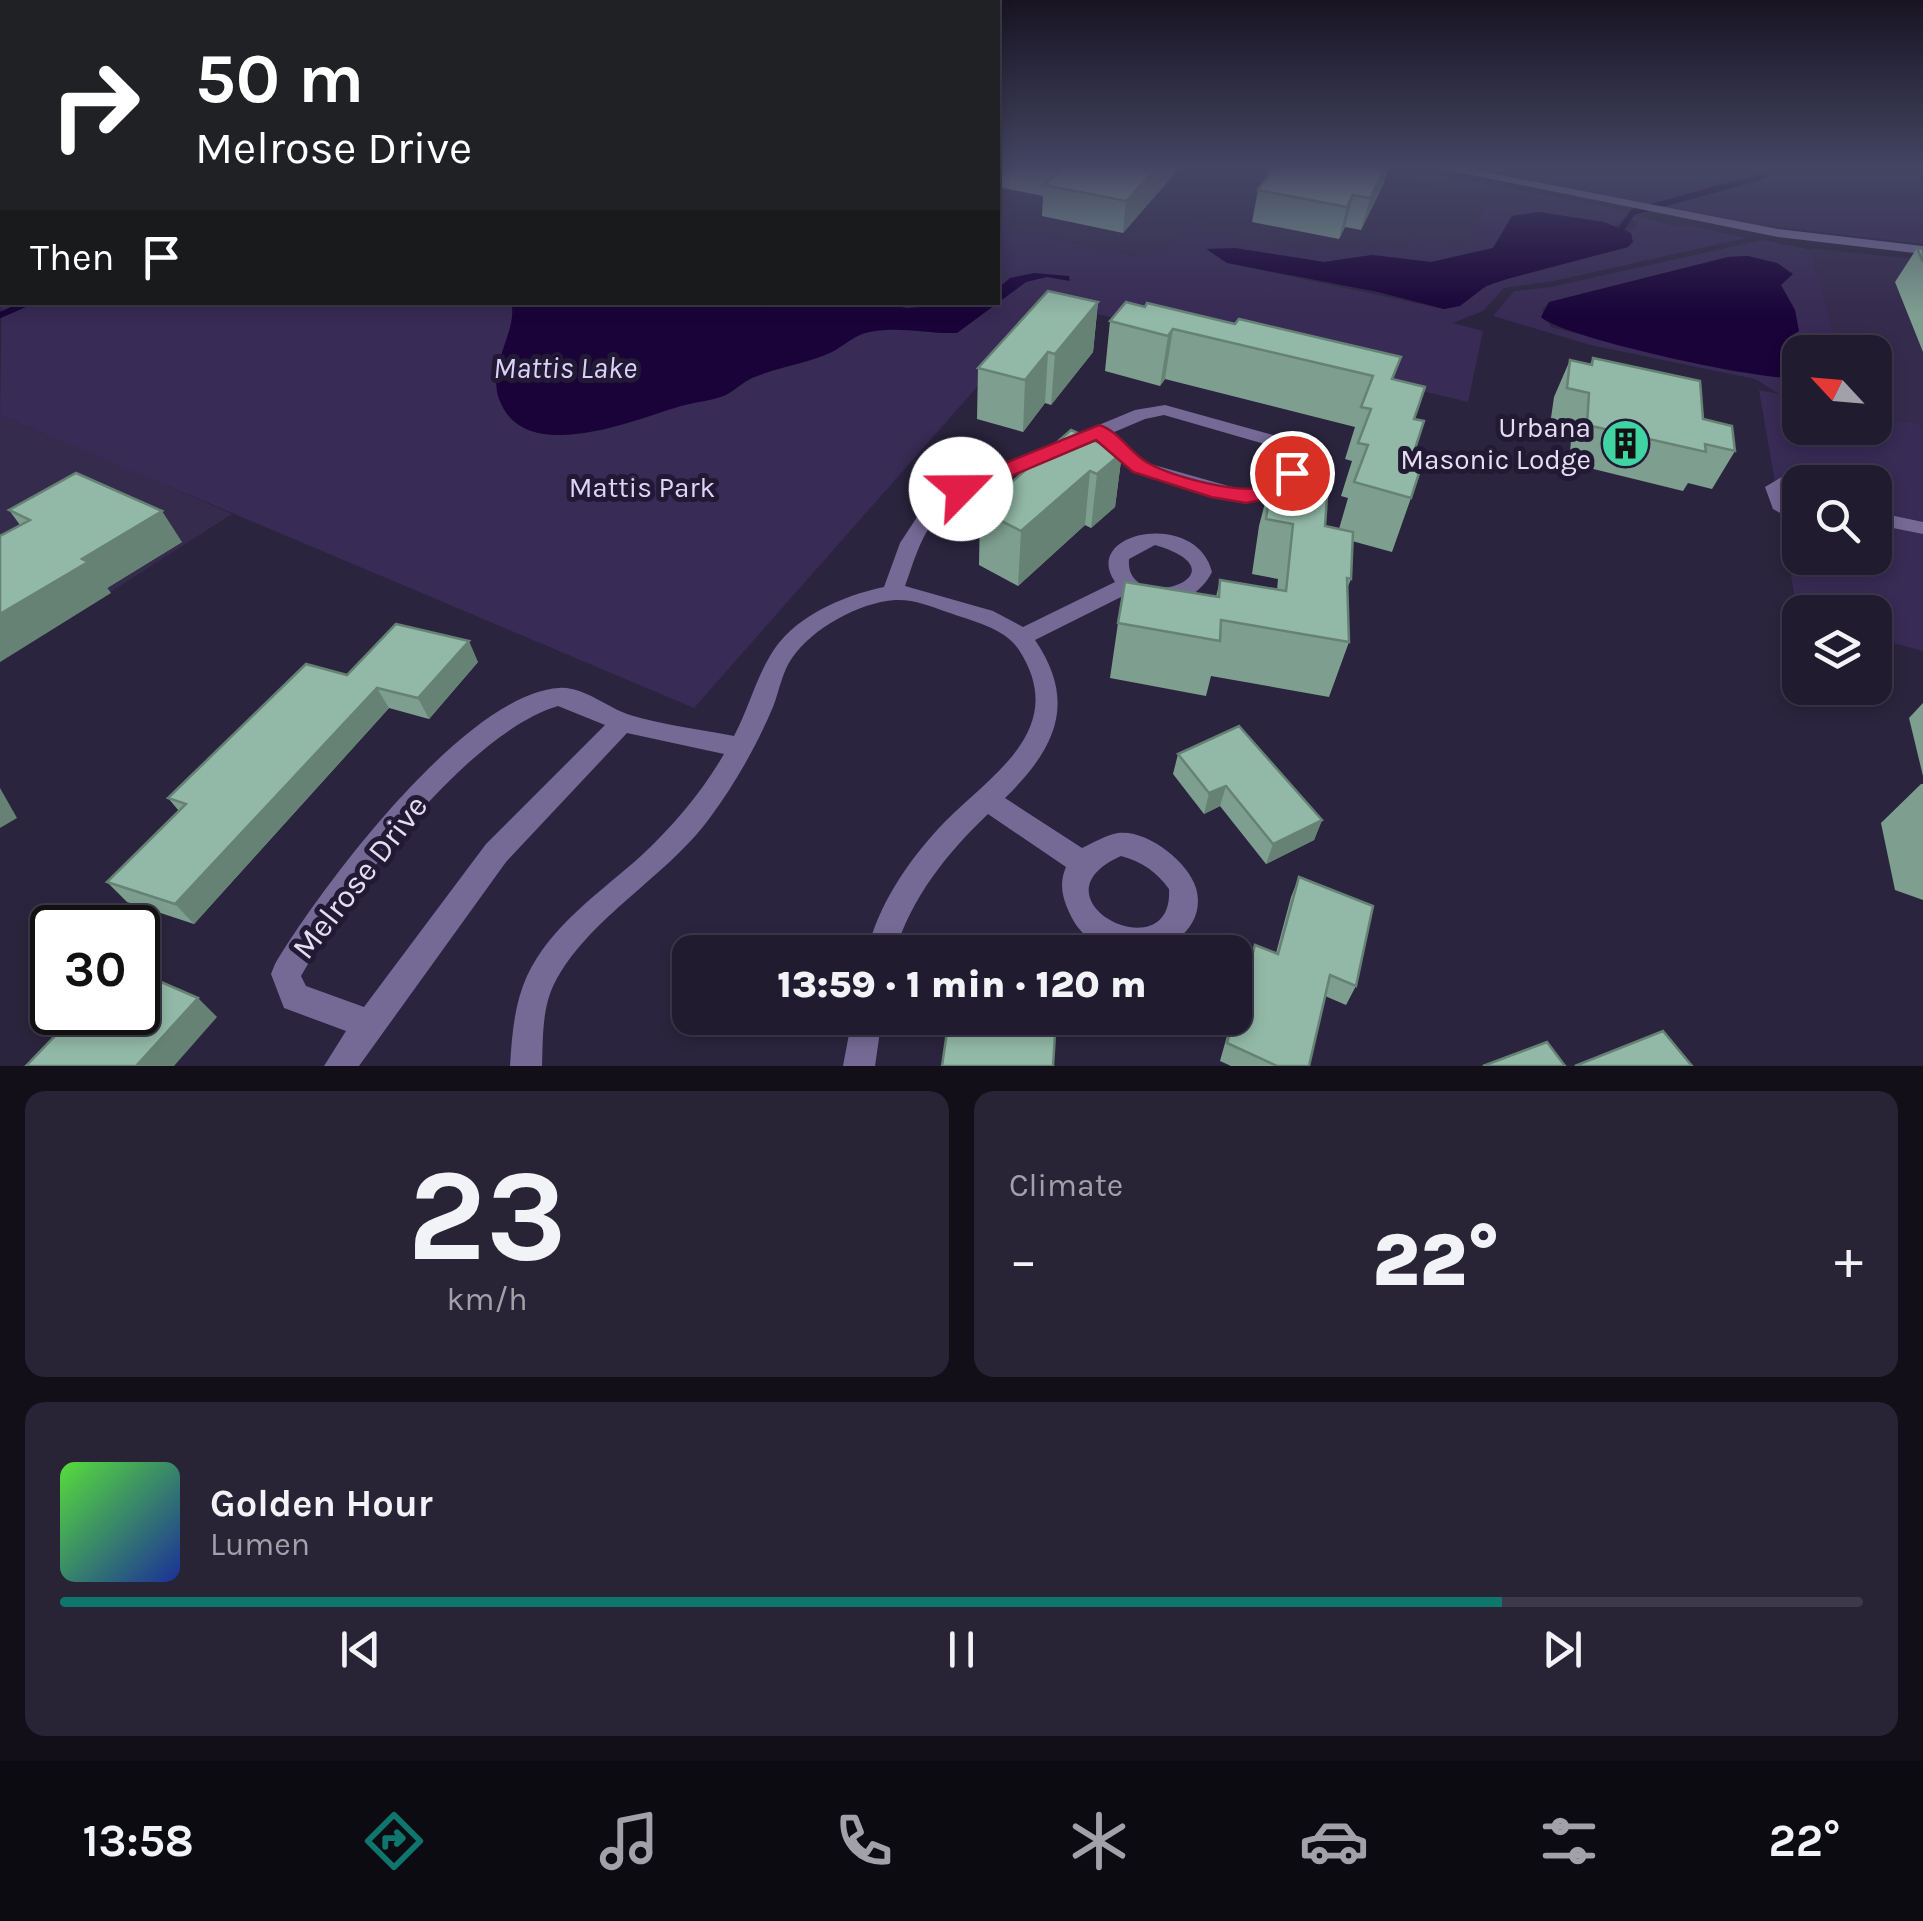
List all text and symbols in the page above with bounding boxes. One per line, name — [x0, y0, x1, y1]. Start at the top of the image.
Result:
text: 50 m — [195, 38, 364, 120]
icon: right — [30, 40, 160, 170]
text: Melrose Drive — [195, 122, 472, 174]
icon: arrive — [134, 230, 189, 285]
text: Then — [30, 235, 114, 280]
north arrow — [1782, 335, 1892, 445]
map controls — [1782, 335, 1892, 705]
water label: Mattis Lake — [493, 350, 637, 386]
place label: Urbana Masonic Lodge — [1400, 411, 1591, 476]
building icon: Urbana Masonic Lodge — [1600, 417, 1652, 469]
pin — [1250, 431, 1335, 516]
position arrow — [909, 437, 1013, 541]
icon: arrive — [1265, 446, 1320, 501]
button: search — [1782, 465, 1892, 575]
park label: Mattis Park — [569, 471, 715, 504]
button: layers — [1782, 595, 1892, 705]
street label: Melrose Drive — [285, 788, 435, 966]
speed limit sign: 30 — [30, 905, 160, 1035]
text: 13:59 · 1 min · 120 m — [777, 962, 1147, 1007]
text: 23 — [407, 1140, 567, 1292]
text: Climate — [1009, 1167, 1123, 1204]
text: 22° — [1372, 1216, 1500, 1304]
text: − — [1009, 1228, 1038, 1292]
text: + — [1834, 1228, 1863, 1292]
text: km/h — [446, 1281, 528, 1318]
text: Golden Hour — [210, 1481, 433, 1526]
text: Lumen — [210, 1526, 310, 1563]
icon: previous — [333, 1622, 388, 1677]
icon: pause — [934, 1622, 989, 1677]
icon: next — [1535, 1622, 1590, 1677]
icon: directions — [359, 1806, 429, 1876]
icon: music — [594, 1806, 664, 1876]
icon: phone — [829, 1806, 899, 1876]
icon: climate — [1064, 1806, 1134, 1876]
icon: car — [1299, 1806, 1369, 1876]
icon: filters — [1534, 1806, 1604, 1876]
text: 13:58 — [82, 1815, 194, 1867]
text: 22° — [1768, 1815, 1840, 1867]

